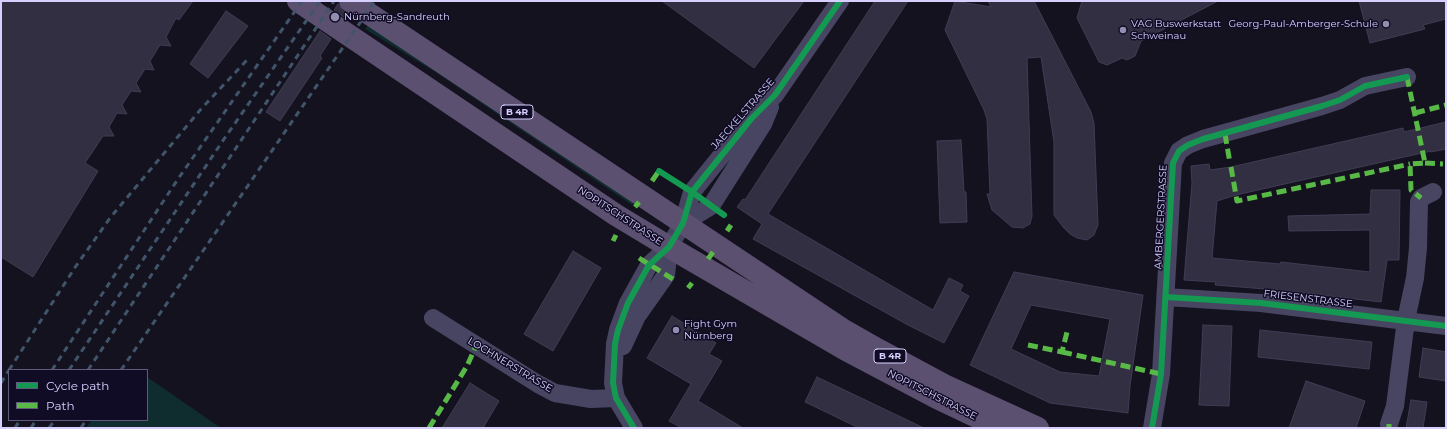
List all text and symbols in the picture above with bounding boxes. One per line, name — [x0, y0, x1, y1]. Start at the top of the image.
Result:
marker: Nürnberg-Sandreuth — [329, 11, 341, 23]
place label: Nürnberg-Sandreuth — [344, 11, 450, 23]
place label: VAG Buswerkstatt Schweinau — [1131, 18, 1221, 42]
place label: Georg-Paul-Amberger-Schule — [1229, 18, 1378, 30]
marker: Georg-Paul-Amberger-Schule — [1381, 19, 1391, 29]
marker: VAG Buswerkstatt Schweinau — [1118, 25, 1128, 35]
street label: JAECKELSTRASSE — [709, 76, 777, 152]
road number: B 4R — [501, 105, 533, 119]
street label: AMBERGERSTRASSE — [1152, 164, 1170, 270]
street label: NOPITSCHSTRASSE — [575, 184, 665, 248]
street label: FRIESENSTRASSE — [1263, 288, 1353, 310]
place label: Fight Gym Nürnberg — [684, 318, 737, 342]
marker: Fight Gym Nürnberg — [671, 325, 681, 335]
street label: LOCHNERSTRASSE — [466, 335, 554, 395]
road number: B 4R — [874, 349, 906, 363]
street label: NOPITSCHSTRASSE — [885, 367, 979, 423]
legend — [8, 369, 148, 421]
text: Cycle path — [46, 378, 109, 393]
text: Path — [46, 398, 75, 413]

